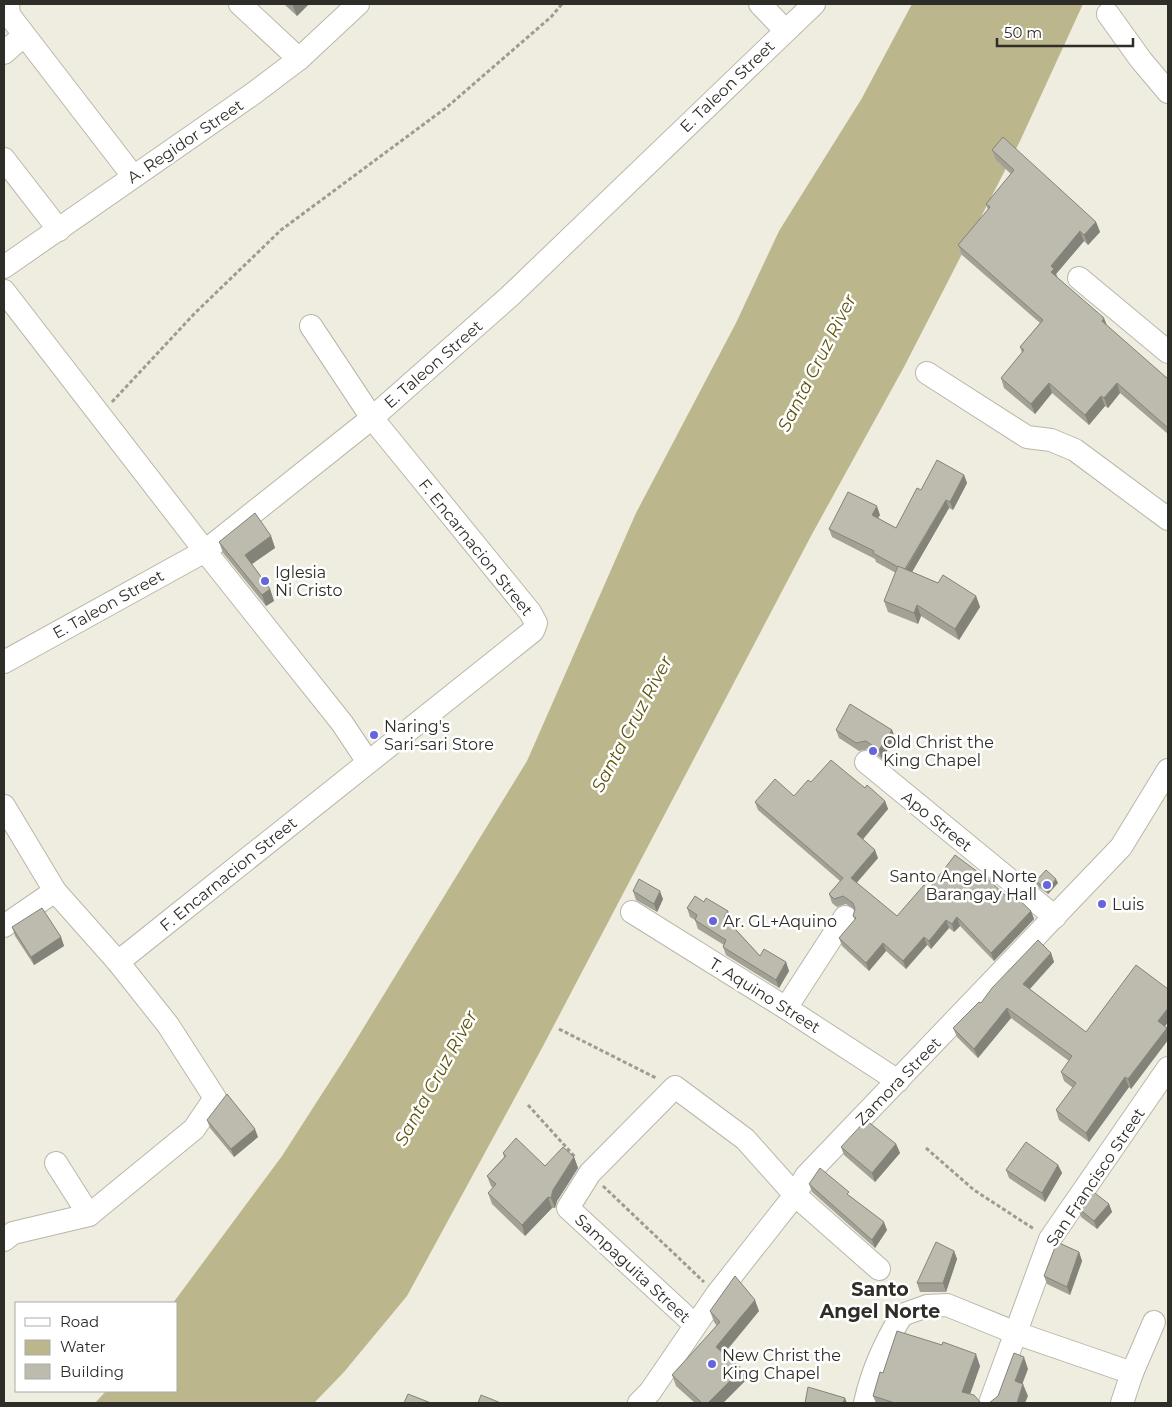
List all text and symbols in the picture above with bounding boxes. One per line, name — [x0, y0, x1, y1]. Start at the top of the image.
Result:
scale bar — [997, 15, 1133, 47]
text: 50 m — [1004, 23, 1042, 42]
street label: E. Taleon Street — [676, 36, 779, 136]
street label: A. Regidor Street — [124, 95, 247, 187]
water label: Santa Cruz River — [773, 290, 861, 435]
street label: E. Taleon Street — [380, 316, 487, 412]
street label: F. Encarnacion Street — [415, 475, 537, 620]
place label: Iglesia Ni Cristo — [275, 563, 342, 600]
street label: E. Taleon Street — [49, 566, 168, 643]
marker: Iglesia Ni Cristo — [259, 575, 271, 587]
water label: Santa Cruz River — [587, 652, 678, 796]
place label: Naring's Sari-sari Store — [384, 717, 494, 754]
marker: Naring's Sari-sari Store — [368, 729, 380, 741]
place label: Old Christ the King Chapel — [883, 733, 994, 770]
marker: Old Christ the King Chapel — [867, 745, 879, 757]
street label: Apo Street — [898, 787, 976, 856]
street label: F. Encarnacion Street — [156, 813, 301, 935]
place label: Santo Angel Norte Barangay Hall — [890, 867, 1037, 904]
marker: Santo Angel Norte Barangay Hall — [1041, 879, 1053, 891]
place label: Luis — [1112, 895, 1144, 914]
marker: Luis — [1096, 898, 1108, 910]
place label: Ar. GL+Aquino — [723, 912, 837, 931]
marker: Ar. GL+Aquino — [707, 915, 719, 927]
street label: T. Aquino Street — [706, 954, 824, 1037]
water label: Santa Cruz River — [390, 1006, 483, 1149]
street label: Zamora Street — [852, 1033, 945, 1129]
street label: San Francisco Street — [1042, 1104, 1149, 1250]
street label: Sampaguita Street — [571, 1210, 695, 1327]
district label: Santo Angel Norte — [819, 1278, 940, 1323]
legend — [15, 1302, 178, 1392]
text: Road — [60, 1312, 99, 1331]
text: Water — [60, 1337, 106, 1356]
place label: New Christ the King Chapel — [722, 1346, 841, 1383]
marker: New Christ the King Chapel — [706, 1358, 718, 1370]
text: Building — [60, 1362, 124, 1381]

